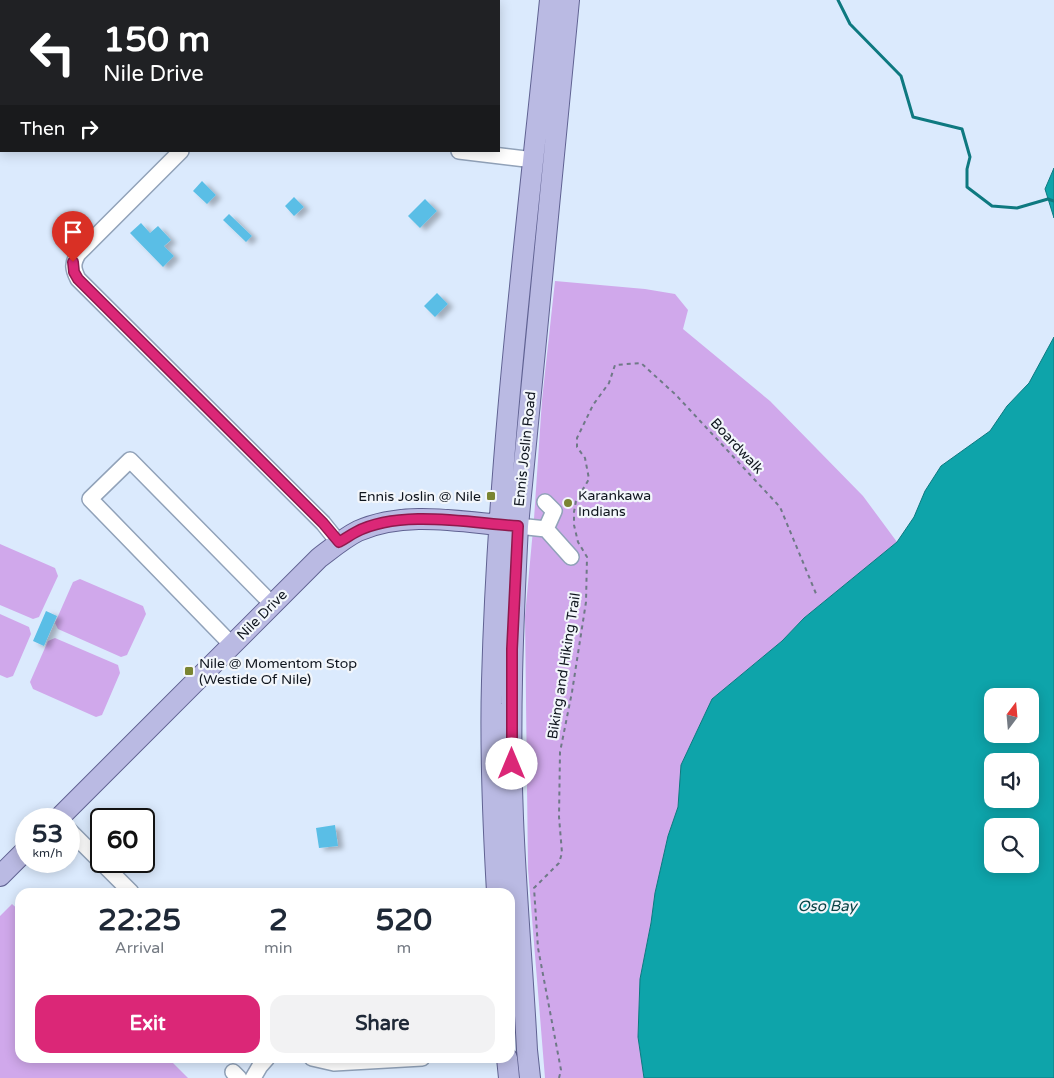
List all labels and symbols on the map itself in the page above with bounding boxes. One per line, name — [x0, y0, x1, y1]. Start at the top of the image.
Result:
pin — [52, 211, 94, 262]
street label: Ennis Joslin Road — [510, 391, 540, 507]
street label: Boardwalk — [707, 415, 767, 478]
place label: Karankawa Indians — [578, 487, 651, 520]
place label: Ennis Joslin @ Nile — [358, 488, 481, 505]
marker: Ennis Joslin @ Nile — [485, 490, 497, 502]
marker: Karankawa Indians — [562, 497, 574, 509]
street label: Nile Drive — [233, 586, 291, 644]
street label: Biking and Hiking Trail — [544, 592, 584, 740]
place label: Nile @ Momentom Stop (Westide Of Nile) — [199, 655, 357, 688]
marker: Nile @ Momentom Stop (Westide Of Nile) — [183, 665, 195, 677]
north arrow — [984, 688, 1039, 742]
position arrow — [485, 737, 537, 789]
speed limit sign: 60 — [90, 808, 155, 873]
water label: Oso Bay — [797, 897, 858, 915]

